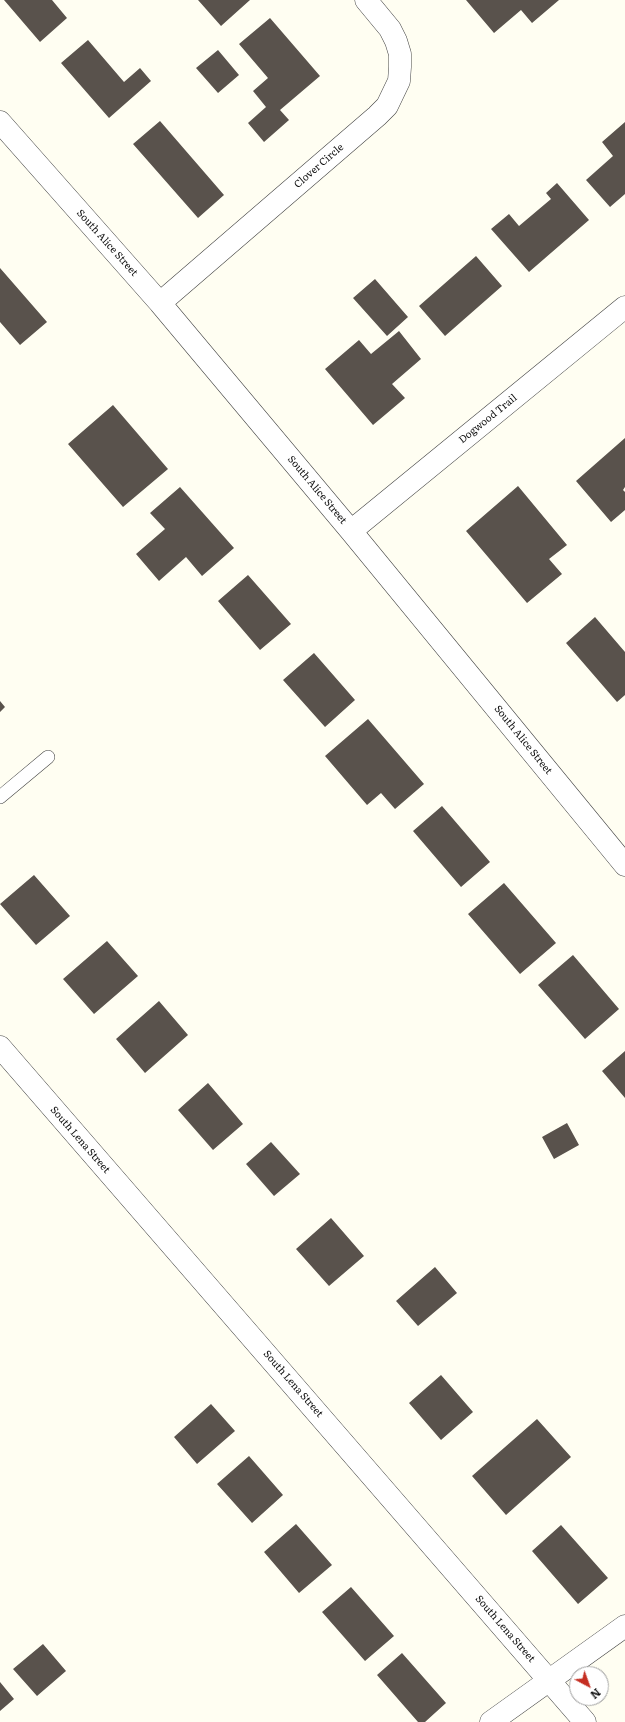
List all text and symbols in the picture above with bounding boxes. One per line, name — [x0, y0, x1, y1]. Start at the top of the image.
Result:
street label: Clover Circle — [292, 141, 346, 191]
street label: South Alice Street — [74, 207, 140, 279]
street label: Dogwood Trail — [457, 392, 519, 446]
street label: South Alice Street — [285, 453, 349, 527]
street label: South Alice Street — [492, 703, 554, 777]
street label: South Lena Street — [48, 1104, 112, 1176]
street label: South Lena Street — [261, 1348, 325, 1420]
street label: South Lena Street — [473, 1593, 537, 1665]
north arrow — [569, 1666, 609, 1706]
text: N — [587, 1685, 605, 1703]

